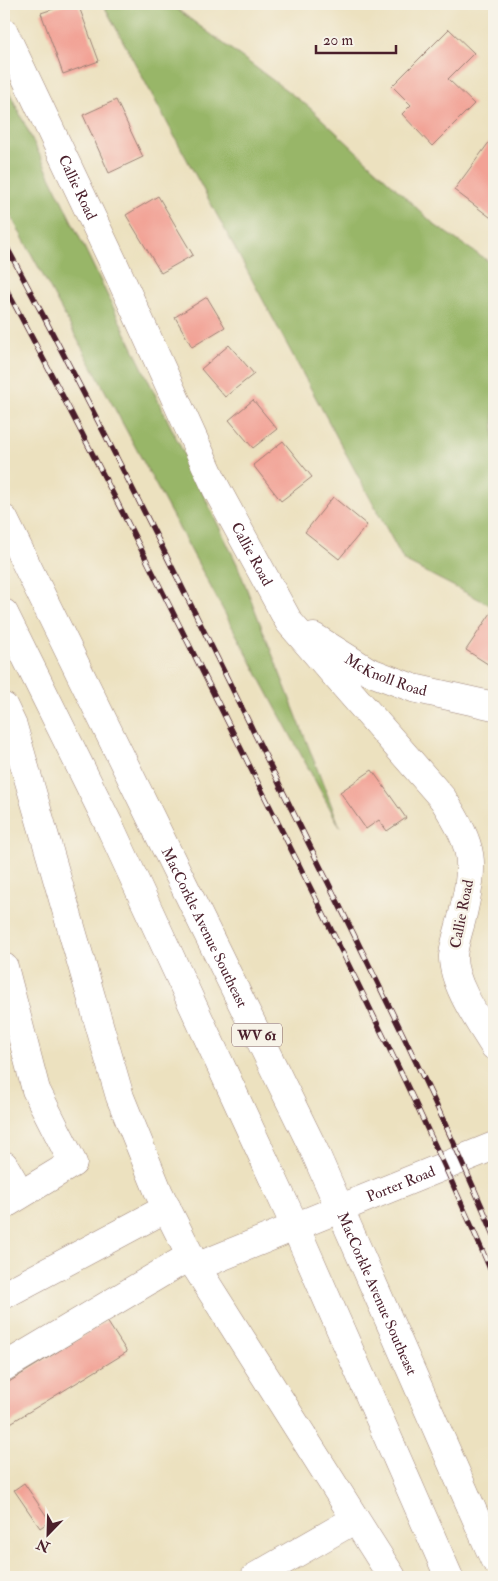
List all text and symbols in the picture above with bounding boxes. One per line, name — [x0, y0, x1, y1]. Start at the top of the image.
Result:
scale bar — [316, 22, 396, 54]
text: 20 m — [323, 31, 353, 50]
street label: Callie Road — [54, 152, 101, 223]
street label: Callie Road — [227, 519, 277, 590]
street label: McKnoll Road — [341, 649, 429, 700]
street label: MacCorkle Avenue Southeast — [157, 844, 252, 1011]
street label: Callie Road — [446, 877, 478, 950]
road number: WV 61 — [232, 1024, 282, 1046]
street label: Porter Road — [364, 1161, 438, 1206]
street label: MacCorkle Avenue Southeast — [333, 1209, 421, 1378]
north arrow — [22, 1508, 72, 1558]
text: N — [34, 1535, 53, 1556]

